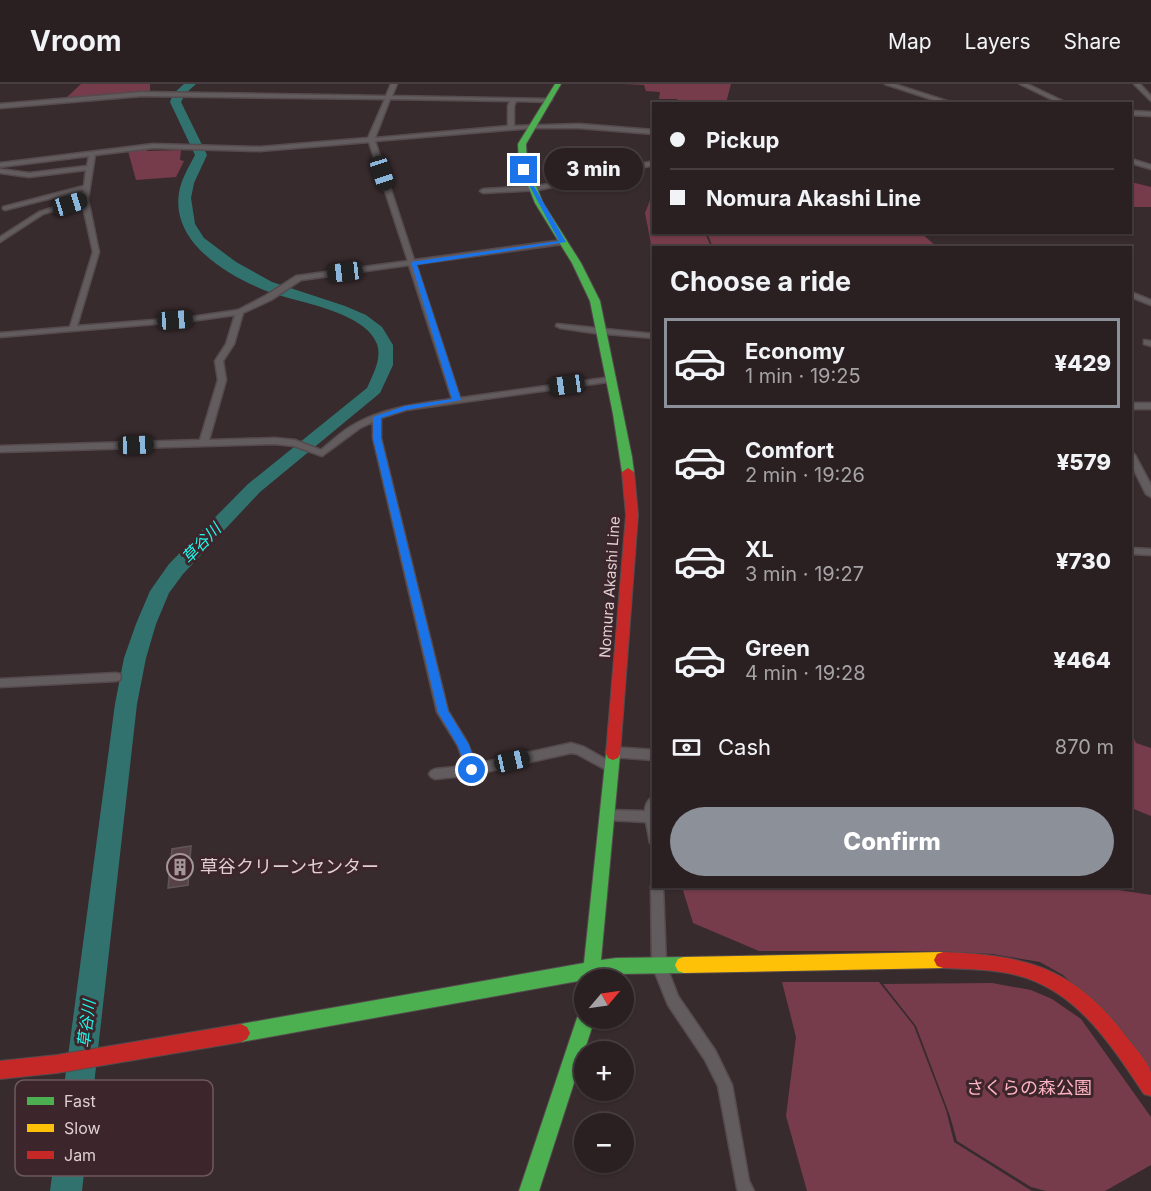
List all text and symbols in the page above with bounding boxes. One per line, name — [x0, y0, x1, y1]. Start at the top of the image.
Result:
text: Vroom — [30, 24, 122, 58]
text: Map — [888, 29, 932, 54]
text: Layers — [965, 29, 1031, 54]
text: Share — [1064, 29, 1121, 54]
text: Pickup — [706, 127, 780, 153]
callout: 3 min — [545, 149, 644, 191]
car — [368, 153, 396, 193]
route end — [510, 156, 537, 183]
text: 3 min — [566, 157, 621, 181]
text: Nomura Akashi Line — [706, 185, 921, 211]
car — [50, 190, 90, 218]
car — [326, 261, 364, 283]
text: Choose a ride — [670, 265, 851, 298]
car — [156, 310, 194, 330]
icon: car — [673, 336, 727, 390]
text: Economy — [745, 338, 845, 364]
text: ¥429 — [1055, 350, 1111, 376]
text: 1 min · 19:25 — [745, 364, 861, 388]
car — [548, 374, 586, 396]
car — [118, 435, 154, 455]
icon: car — [673, 435, 727, 489]
text: Comfort — [745, 437, 834, 463]
text: ¥579 — [1057, 449, 1111, 475]
text: 2 min · 19:26 — [745, 463, 865, 487]
street label: Nomura Akashi Line — [595, 515, 624, 658]
water label: 草谷川 — [177, 517, 226, 567]
icon: car — [673, 534, 727, 588]
text: XL — [745, 536, 774, 562]
text: ¥730 — [1056, 548, 1111, 574]
text: 3 min · 19:27 — [745, 562, 864, 586]
icon: car — [673, 633, 727, 687]
text: Green — [745, 635, 810, 661]
text: ¥464 — [1053, 647, 1111, 673]
text: 4 min · 19:28 — [745, 661, 866, 685]
icon: cash — [670, 731, 703, 764]
text: Cash — [718, 734, 771, 760]
text: 870 m — [1055, 735, 1114, 759]
car — [492, 748, 532, 774]
route start — [458, 756, 485, 783]
button: Confirm — [670, 807, 1114, 876]
building icon: 草谷クリーンセンター — [165, 852, 195, 882]
place label: 草谷クリーンセンター — [200, 856, 379, 877]
north arrow — [574, 969, 634, 1029]
map controls — [574, 969, 634, 1173]
water label: 草谷川 — [73, 997, 99, 1049]
button: + — [574, 1041, 634, 1101]
park label: さくらの森公園 — [966, 1077, 1092, 1098]
legend — [15, 1080, 213, 1176]
text: Fast — [64, 1091, 96, 1111]
button: − — [574, 1113, 634, 1173]
text: Slow — [64, 1118, 101, 1138]
text: Jam — [64, 1145, 96, 1165]

